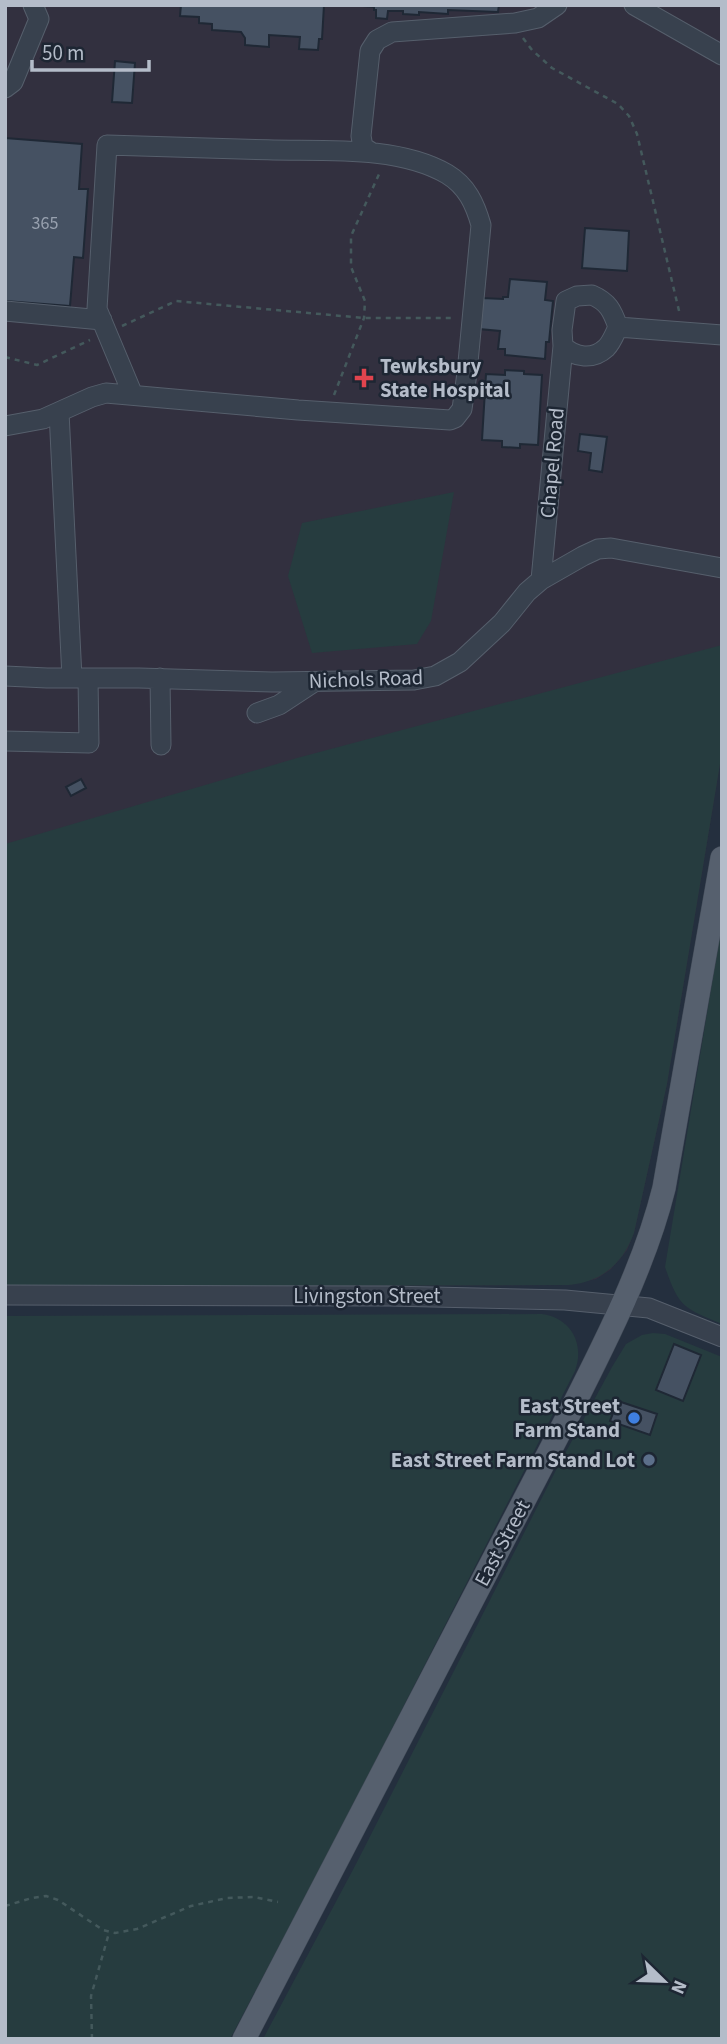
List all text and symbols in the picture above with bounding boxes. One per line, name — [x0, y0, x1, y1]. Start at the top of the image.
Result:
scale bar — [32, 28, 149, 72]
text: 50 m — [42, 38, 84, 68]
house number: 365 — [32, 211, 58, 236]
place label: Tewksbury State Hospital — [380, 351, 510, 405]
marker: Tewksbury State Hospital — [354, 368, 374, 388]
street label: Chapel Road — [532, 407, 572, 519]
street label: Nichols Road — [308, 662, 424, 696]
street label: Livingston Street — [293, 1281, 441, 1311]
place label: East Street Farm Stand — [514, 1391, 620, 1445]
marker: East Street Farm Stand — [626, 1410, 642, 1426]
place label: East Street Farm Stand Lot — [391, 1445, 635, 1475]
marker: East Street Farm Stand Lot — [641, 1452, 657, 1468]
street label: East Street — [467, 1494, 537, 1592]
north arrow — [629, 1946, 699, 2016]
text: N — [663, 1976, 693, 1998]

